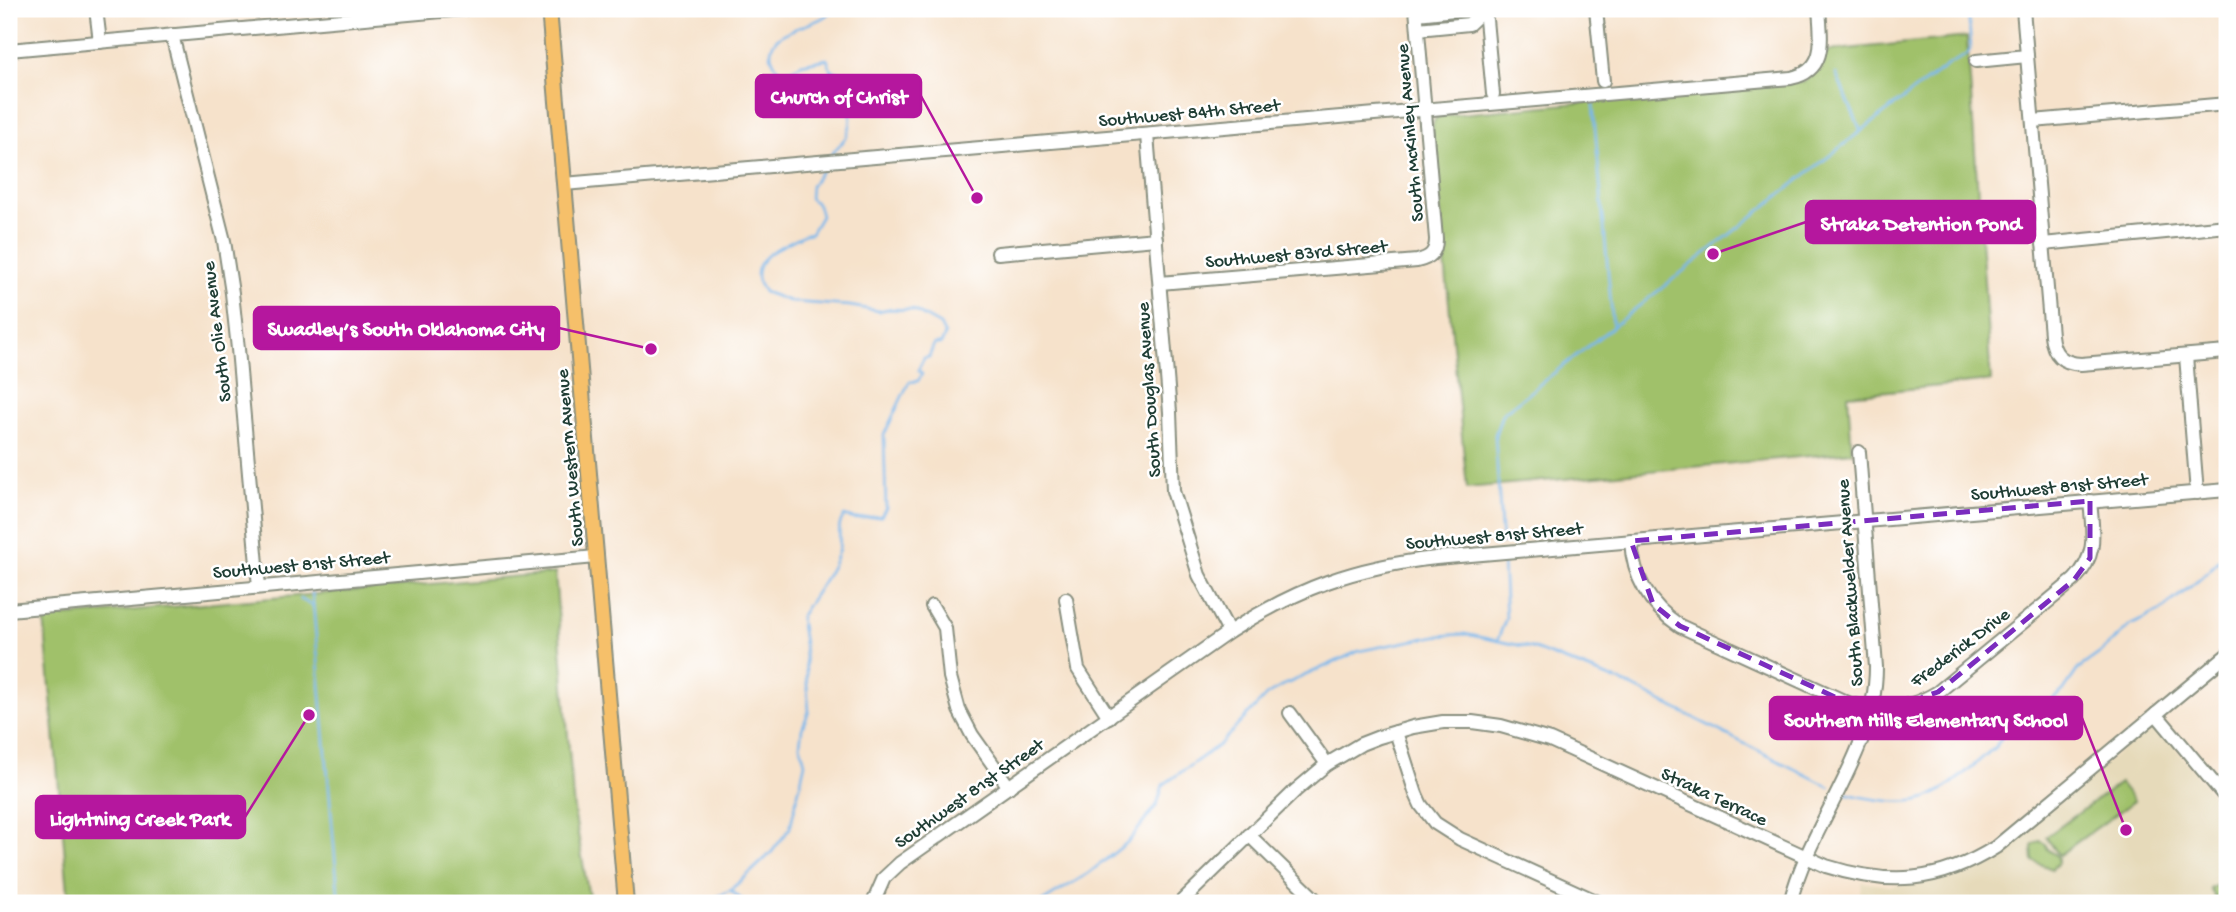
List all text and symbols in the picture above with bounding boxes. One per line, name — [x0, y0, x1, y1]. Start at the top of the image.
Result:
street label: South McKinley Avenue — [1392, 43, 1431, 223]
callout: Church of Christ — [756, 75, 921, 117]
text: Church of Christ — [770, 87, 910, 112]
street label: Southwest 84th Street — [1098, 95, 1283, 134]
callout: Straka Detention Pond — [1806, 201, 2035, 243]
text: Straka Detention Pond — [1820, 214, 2024, 239]
street label: Southwest 83rd Street — [1204, 236, 1391, 275]
street label: South Olie Avenue — [198, 260, 238, 403]
street label: South Douglas Avenue — [1133, 301, 1168, 478]
callout: Swadley’s South Oklahoma City — [254, 307, 559, 349]
text: Swadley’s South Oklahoma City — [267, 319, 545, 344]
street label: South Western Avenue — [552, 368, 591, 547]
street label: Southwest 81st Street — [1970, 469, 2151, 508]
street label: South Blackwelder Avenue — [1833, 478, 1870, 687]
street label: Southwest 81st Street — [1405, 518, 1586, 557]
street label: Southwest 81st Street — [212, 547, 393, 586]
street label: Frederick Drive — [1906, 604, 2016, 694]
callout: Southern Hills Elementary School — [1770, 697, 2082, 739]
text: Southern Hills Elementary School — [1784, 710, 2068, 735]
street label: Southwest 81st Street — [891, 733, 1051, 855]
street label: Straka Terrace — [1657, 764, 1771, 833]
callout: Lightning Creek Park — [36, 796, 245, 838]
text: Lightning Creek Park — [50, 809, 233, 834]

